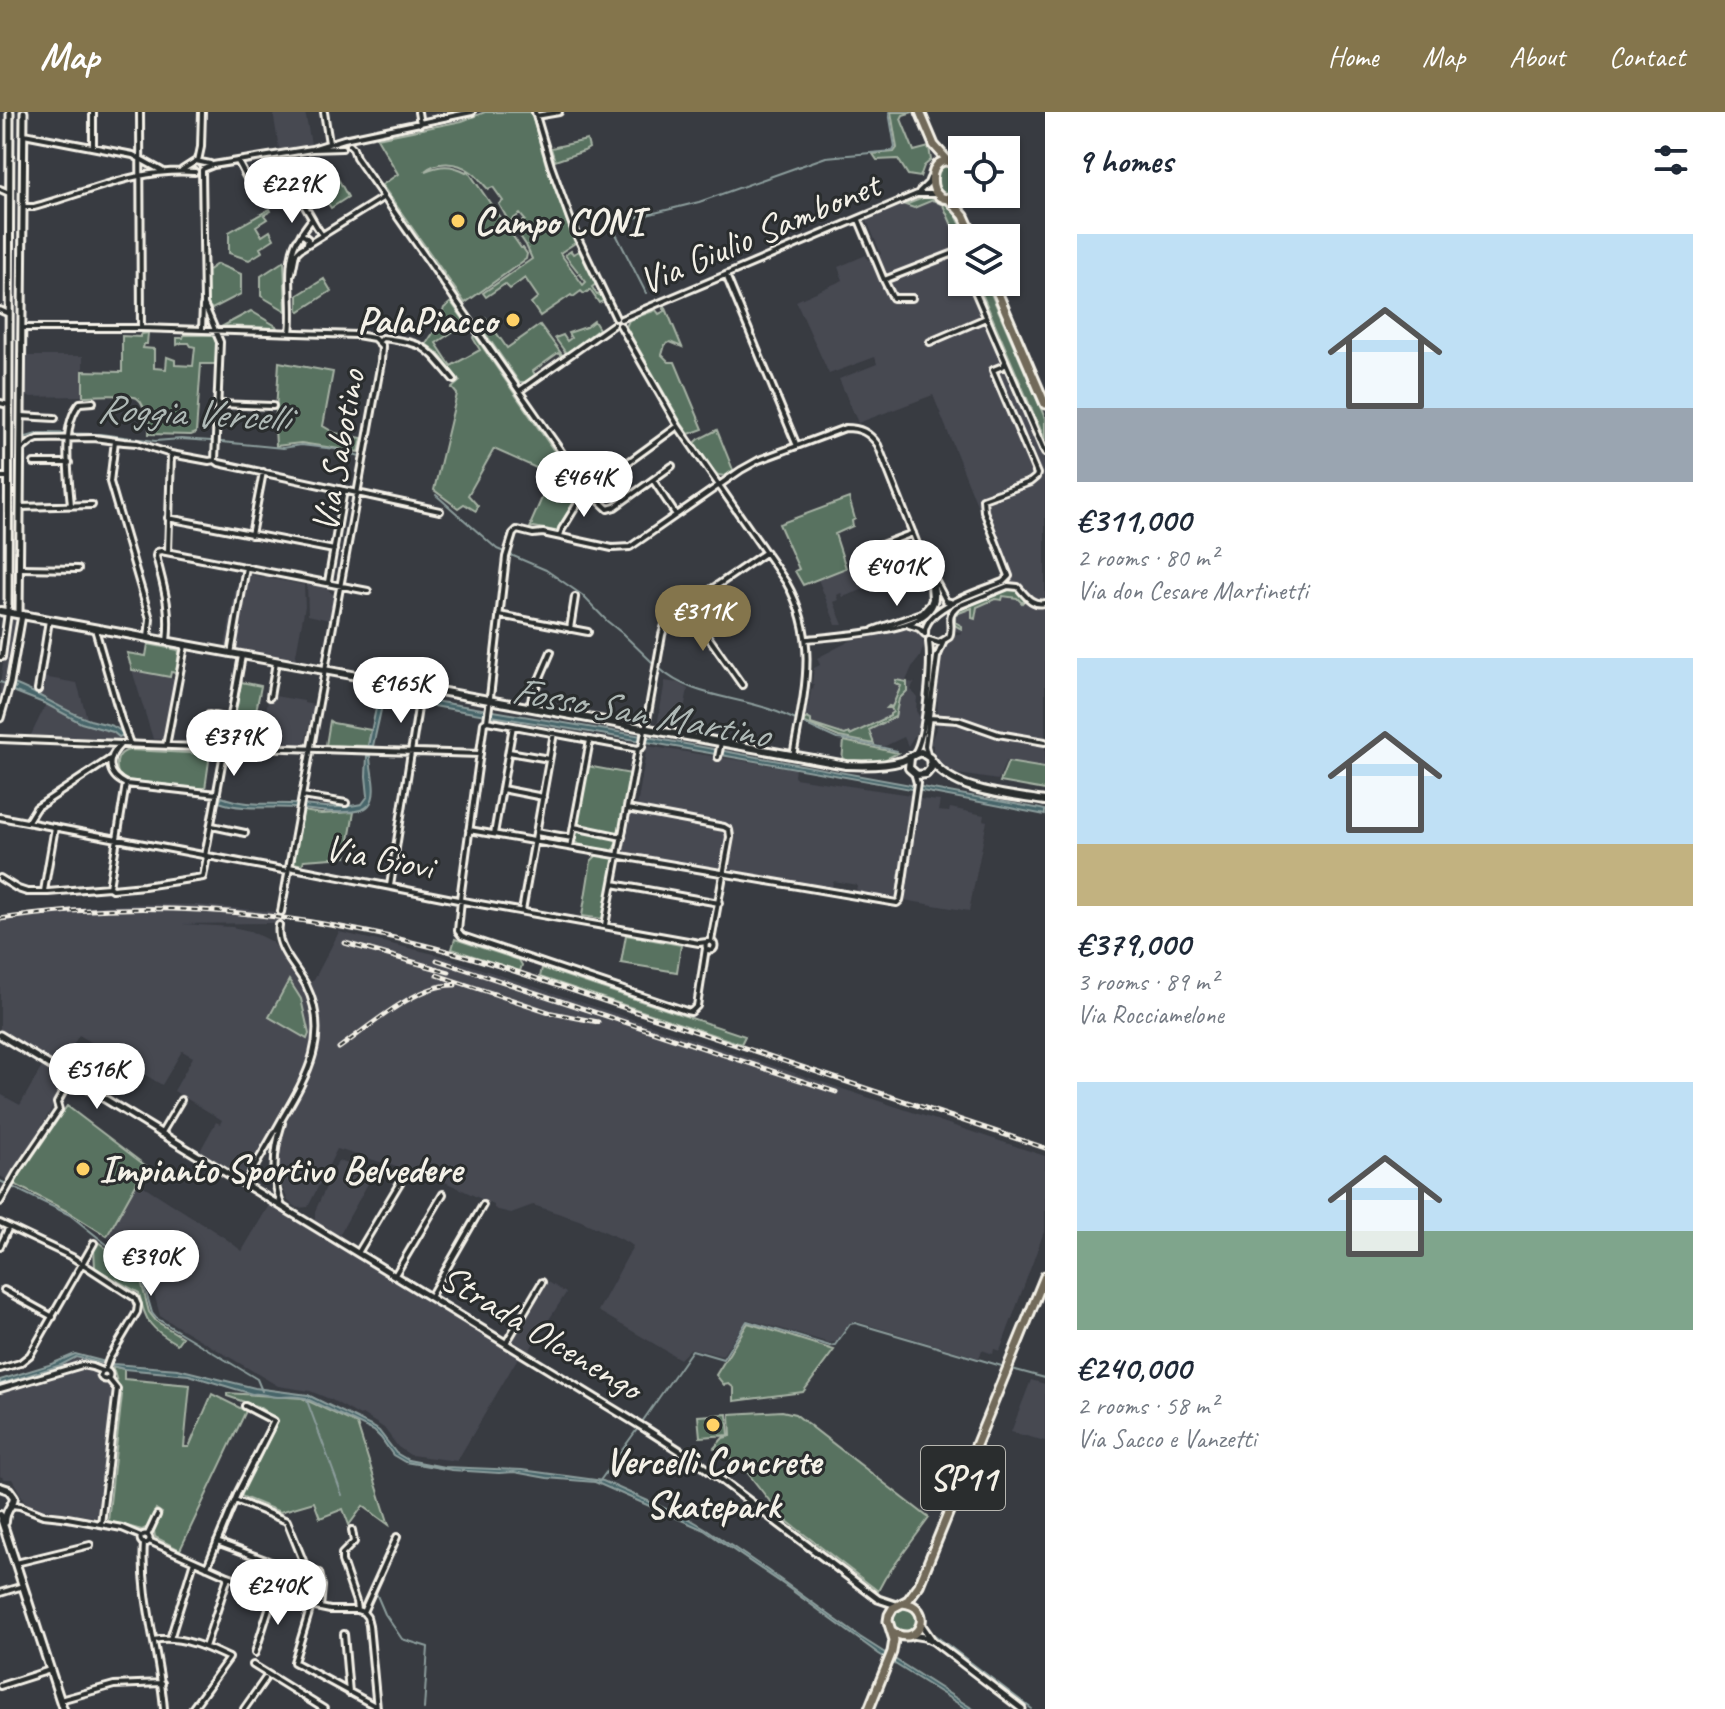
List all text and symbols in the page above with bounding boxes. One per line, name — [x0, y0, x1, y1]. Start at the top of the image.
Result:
text: Map — [40, 33, 99, 80]
text: Home — [1328, 39, 1378, 74]
text: Map — [1422, 39, 1465, 74]
text: About — [1509, 39, 1565, 74]
text: Contact — [1609, 39, 1685, 74]
map controls — [948, 136, 1020, 296]
button: locate — [948, 136, 1020, 208]
icon: filters — [1649, 138, 1693, 182]
text: 9 homes — [1077, 139, 1173, 182]
pin: €229K — [236, 157, 348, 225]
street label: Via Giulio Sambonet — [632, 160, 889, 305]
text: €229K — [262, 166, 322, 199]
place label: Campo CONI — [474, 198, 651, 245]
marker: Campo CONI — [449, 212, 467, 230]
button: layers — [948, 224, 1020, 296]
icon: home — [1313, 286, 1457, 430]
place label: PalaPiacco — [357, 297, 500, 344]
marker: PalaPiacco — [504, 311, 522, 329]
street label: Via Sabotino — [301, 364, 376, 536]
water label: Roggia Vercelli — [96, 383, 299, 443]
pin: €464K — [528, 451, 640, 519]
text: €464K — [554, 460, 614, 493]
text: €311,000 — [1077, 498, 1191, 541]
pin: €401K — [841, 540, 953, 608]
text: 2 rooms · 80 m² — [1077, 541, 1218, 574]
text: €401K — [867, 549, 927, 582]
text: Via don Cesare Martinetti — [1077, 574, 1308, 607]
pin: €311K — [647, 585, 759, 653]
text: €311K — [673, 594, 733, 627]
pin: €165K — [345, 657, 457, 725]
water label: Fosso San Martino — [508, 665, 777, 760]
text: €165K — [371, 666, 431, 699]
pin: €379K — [178, 710, 290, 778]
icon: home — [1313, 710, 1457, 854]
text: €379K — [204, 719, 264, 752]
street label: Via Giovi — [321, 823, 441, 891]
text: €379,000 — [1077, 922, 1190, 965]
text: 3 rooms · 89 m² — [1077, 965, 1218, 998]
text: Via Rocciamelone — [1077, 998, 1224, 1031]
pin: €516K — [41, 1043, 153, 1111]
text: €516K — [67, 1052, 127, 1085]
icon: home — [1313, 1134, 1457, 1278]
place label: Impianto Sportivo Belvedere — [99, 1146, 465, 1193]
marker: Impianto Sportivo Belvedere — [74, 1160, 92, 1178]
pin: €390K — [95, 1230, 207, 1298]
text: €390K — [121, 1239, 181, 1272]
street label: Strada Olcenengo — [432, 1253, 653, 1412]
text: €240,000 — [1077, 1346, 1191, 1389]
text: 2 rooms · 58 m² — [1077, 1389, 1218, 1422]
marker: Vercelli Concrete Skatepark — [704, 1416, 722, 1434]
text: Via Sacco e Vanzetti — [1077, 1422, 1256, 1455]
place label: Vercelli Concrete Skatepark — [605, 1438, 824, 1529]
road number: SP11 — [921, 1446, 1005, 1510]
pin: €240K — [222, 1559, 334, 1627]
text: €240K — [248, 1568, 308, 1601]

